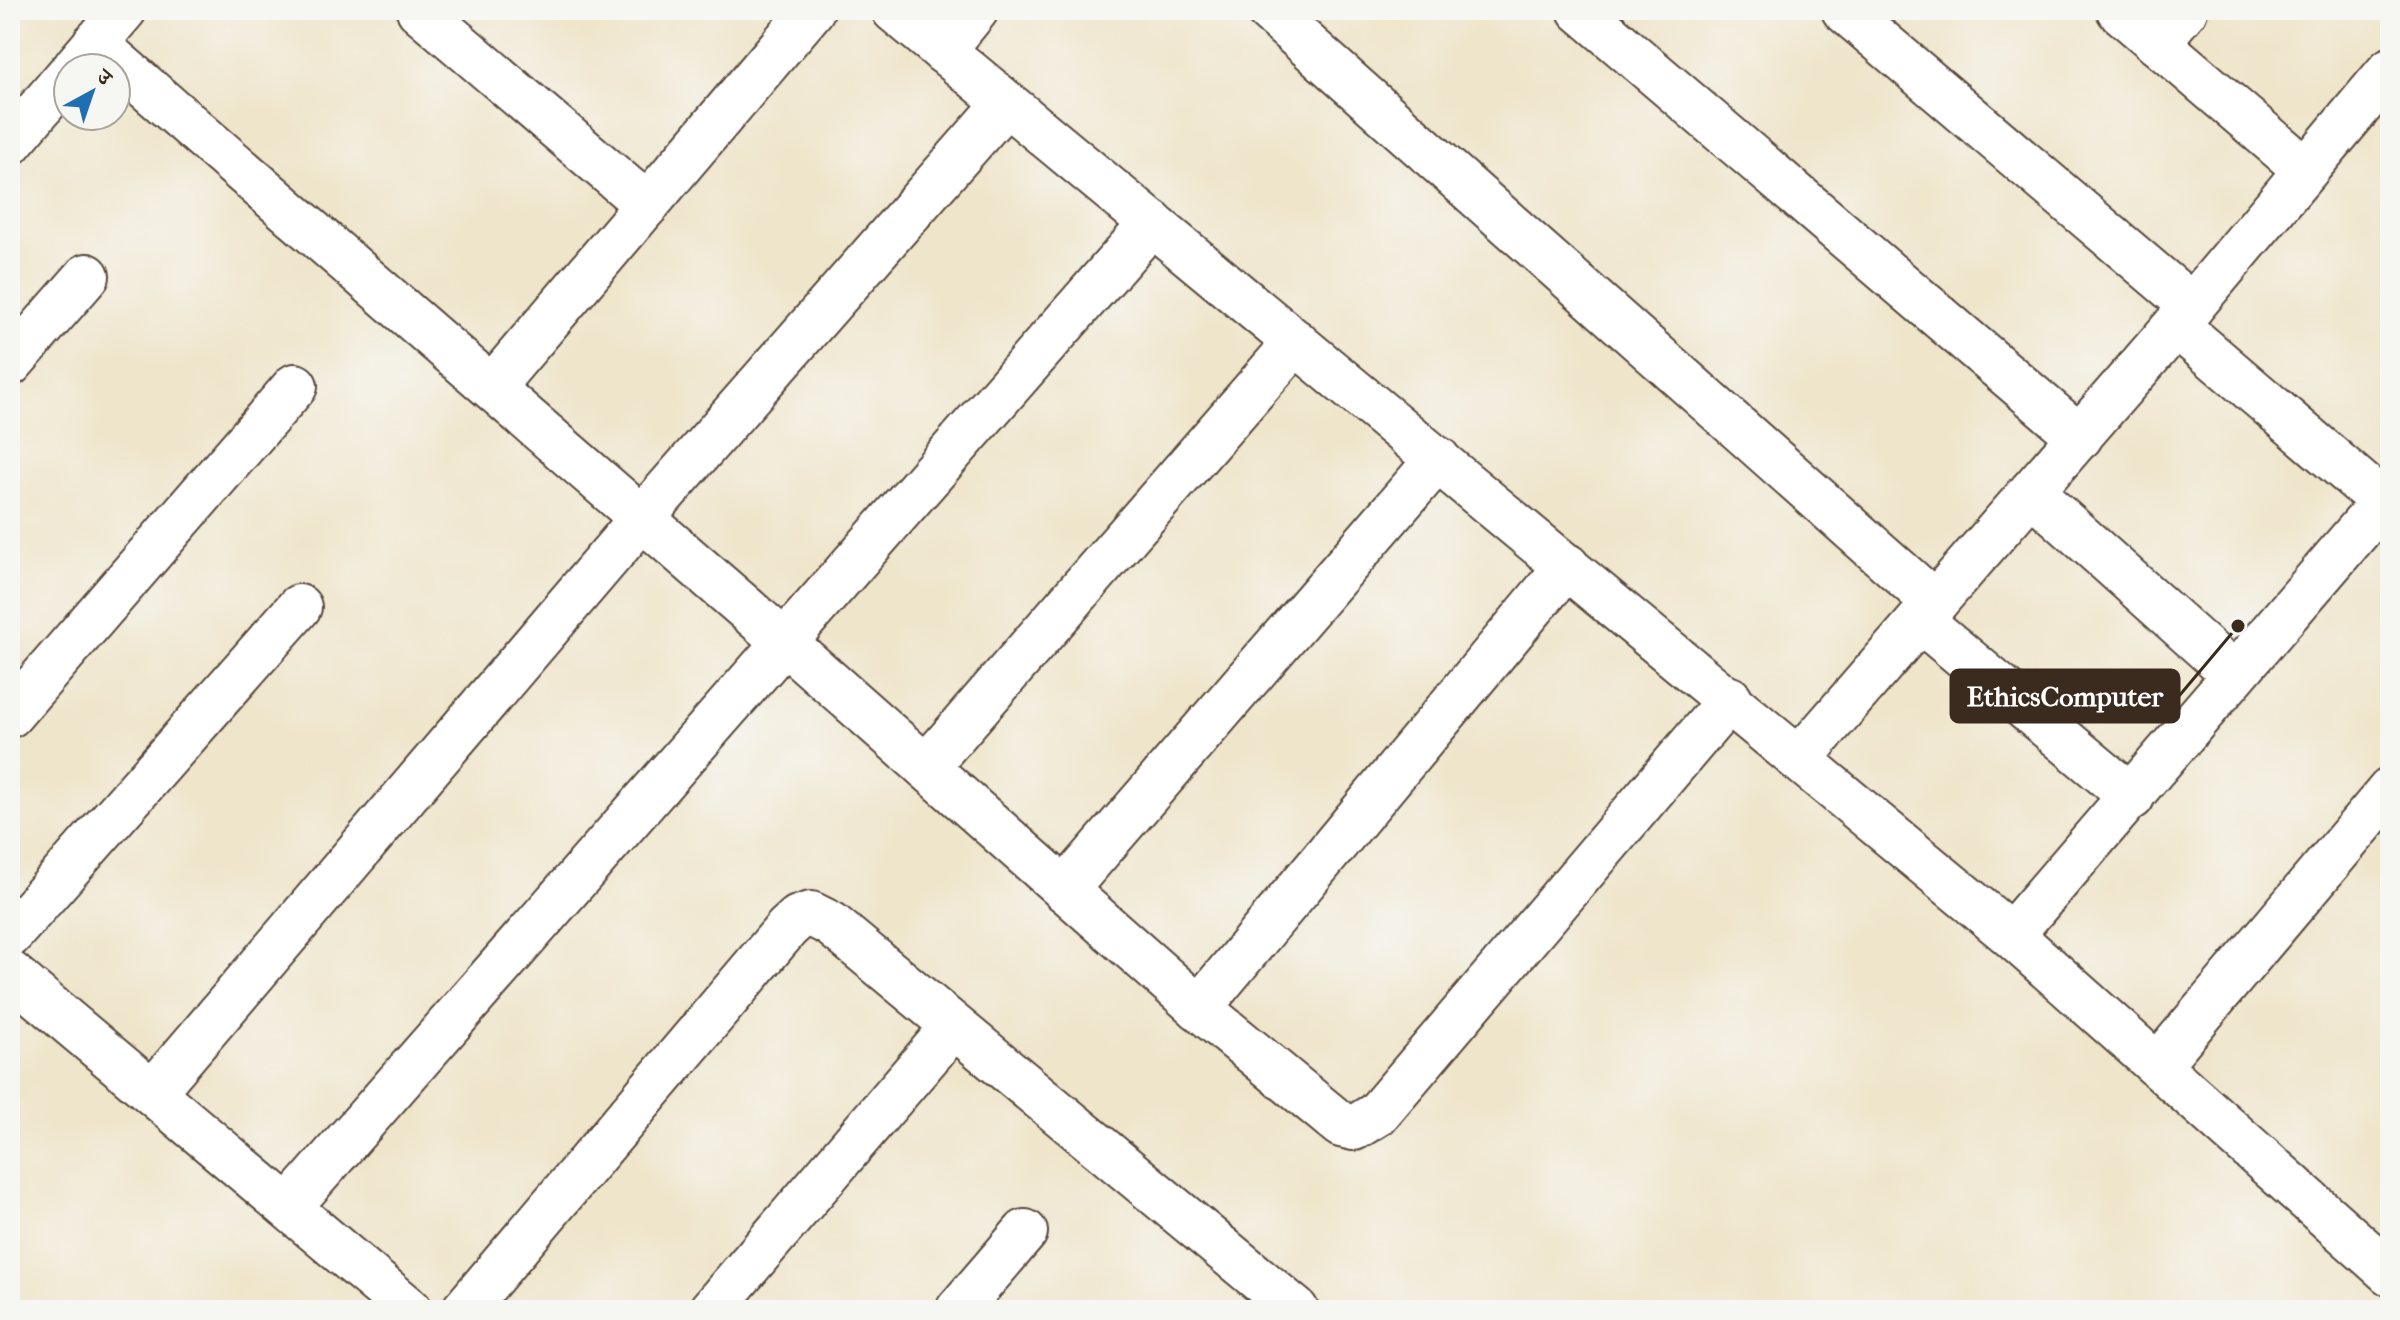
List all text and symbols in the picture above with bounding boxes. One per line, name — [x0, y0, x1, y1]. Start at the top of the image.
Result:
north arrow — [52, 52, 132, 132]
text: उ — [90, 63, 118, 92]
callout: EthicsComputer — [1951, 670, 2179, 722]
text: EthicsComputer — [1967, 680, 2164, 713]

